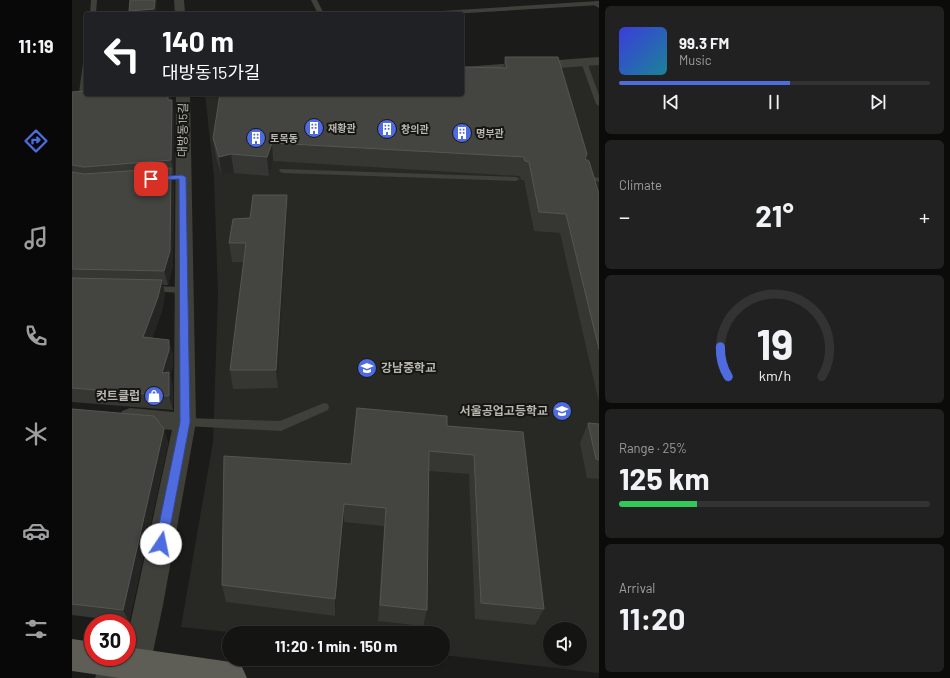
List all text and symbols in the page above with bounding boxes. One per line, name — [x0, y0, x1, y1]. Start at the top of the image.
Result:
text: 140 m — [162, 24, 234, 58]
icon: left — [96, 28, 148, 80]
text: 99.3 FM — [679, 34, 729, 52]
text: 11:19 — [18, 35, 54, 57]
text: Music — [679, 52, 712, 68]
text: 대방동15가길 — [162, 61, 260, 83]
icon: previous — [660, 91, 682, 113]
icon: pause — [763, 91, 785, 113]
icon: next — [867, 91, 889, 113]
street label: 대방동15길 — [175, 103, 189, 157]
building icon: 재황관 — [303, 117, 325, 139]
building icon: 창의관 — [376, 118, 398, 140]
place label: 재황관 — [328, 122, 356, 134]
building icon: 명부관 — [451, 122, 473, 144]
place label: 창의관 — [401, 123, 429, 135]
icon: directions — [22, 127, 50, 155]
building icon: 토목동 — [245, 127, 267, 149]
place label: 명부관 — [476, 127, 504, 139]
place label: 토목동 — [270, 132, 298, 144]
pin — [134, 162, 168, 196]
icon: arrive — [140, 168, 162, 190]
text: Climate — [619, 177, 662, 193]
text: 21° — [755, 197, 794, 233]
text: − — [619, 203, 630, 229]
text: + — [919, 203, 930, 229]
icon: music — [22, 224, 50, 252]
text: 19 — [756, 318, 793, 368]
icon: phone — [22, 322, 50, 350]
school or university icon: 강남중학교 — [356, 357, 378, 379]
place label: 강남중학교 — [381, 360, 436, 374]
text: km/h — [758, 367, 791, 384]
shop icon: 컷트클럽 — [143, 385, 165, 407]
place label: 컷트클럽 — [96, 388, 140, 402]
school or university icon: 서울공업고등학교 — [551, 400, 573, 422]
place label: 서울공업고등학교 — [460, 403, 548, 417]
icon: climate — [22, 420, 50, 448]
text: Range · 25% — [619, 440, 687, 456]
text: 125 km — [619, 460, 710, 496]
icon: car — [22, 517, 50, 545]
position arrow — [140, 523, 182, 565]
text: Arrival — [619, 580, 655, 596]
text: 11:20 — [619, 600, 685, 636]
speed limit sign: 30 — [84, 614, 136, 666]
icon: filters — [22, 615, 50, 643]
map controls — [543, 622, 587, 666]
button: sound — [543, 622, 587, 666]
text: 11:20 · 1 min · 150 m — [275, 637, 397, 655]

